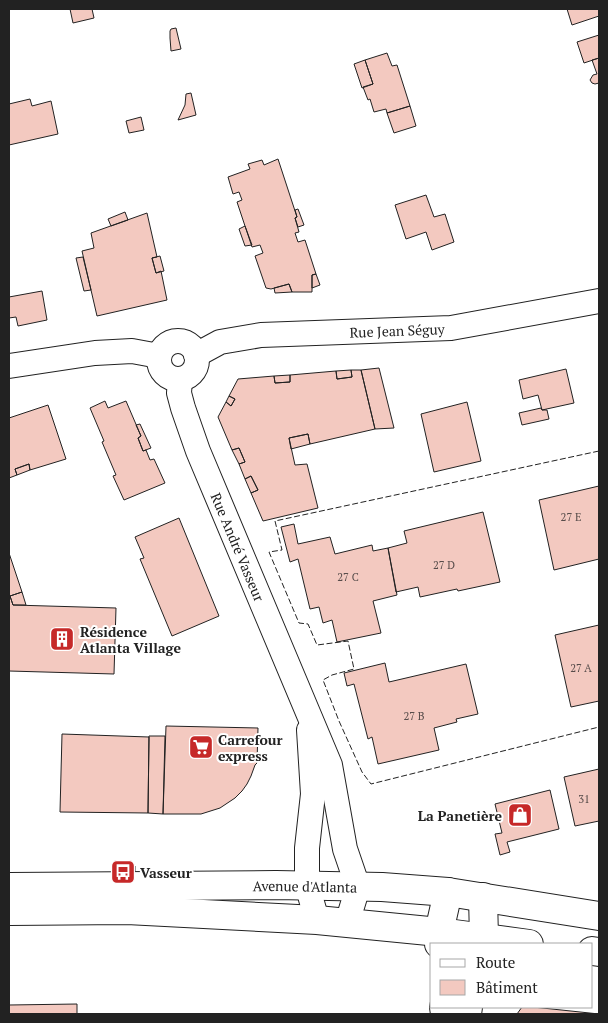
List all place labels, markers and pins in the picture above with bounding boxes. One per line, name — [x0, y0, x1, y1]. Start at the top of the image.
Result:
place label: Résidence Atlanta Village — [80, 622, 182, 657]
building icon: Résidence Atlanta Village — [49, 626, 75, 652]
place label: Carrefour express — [218, 730, 283, 765]
supermarket icon: Carrefour express — [188, 734, 214, 760]
shop icon: La Panetière — [507, 802, 533, 828]
place label: La Panetière — [418, 806, 502, 825]
bus stop icon: Vasseur — [110, 859, 136, 885]
place label: Vasseur — [140, 863, 192, 882]

